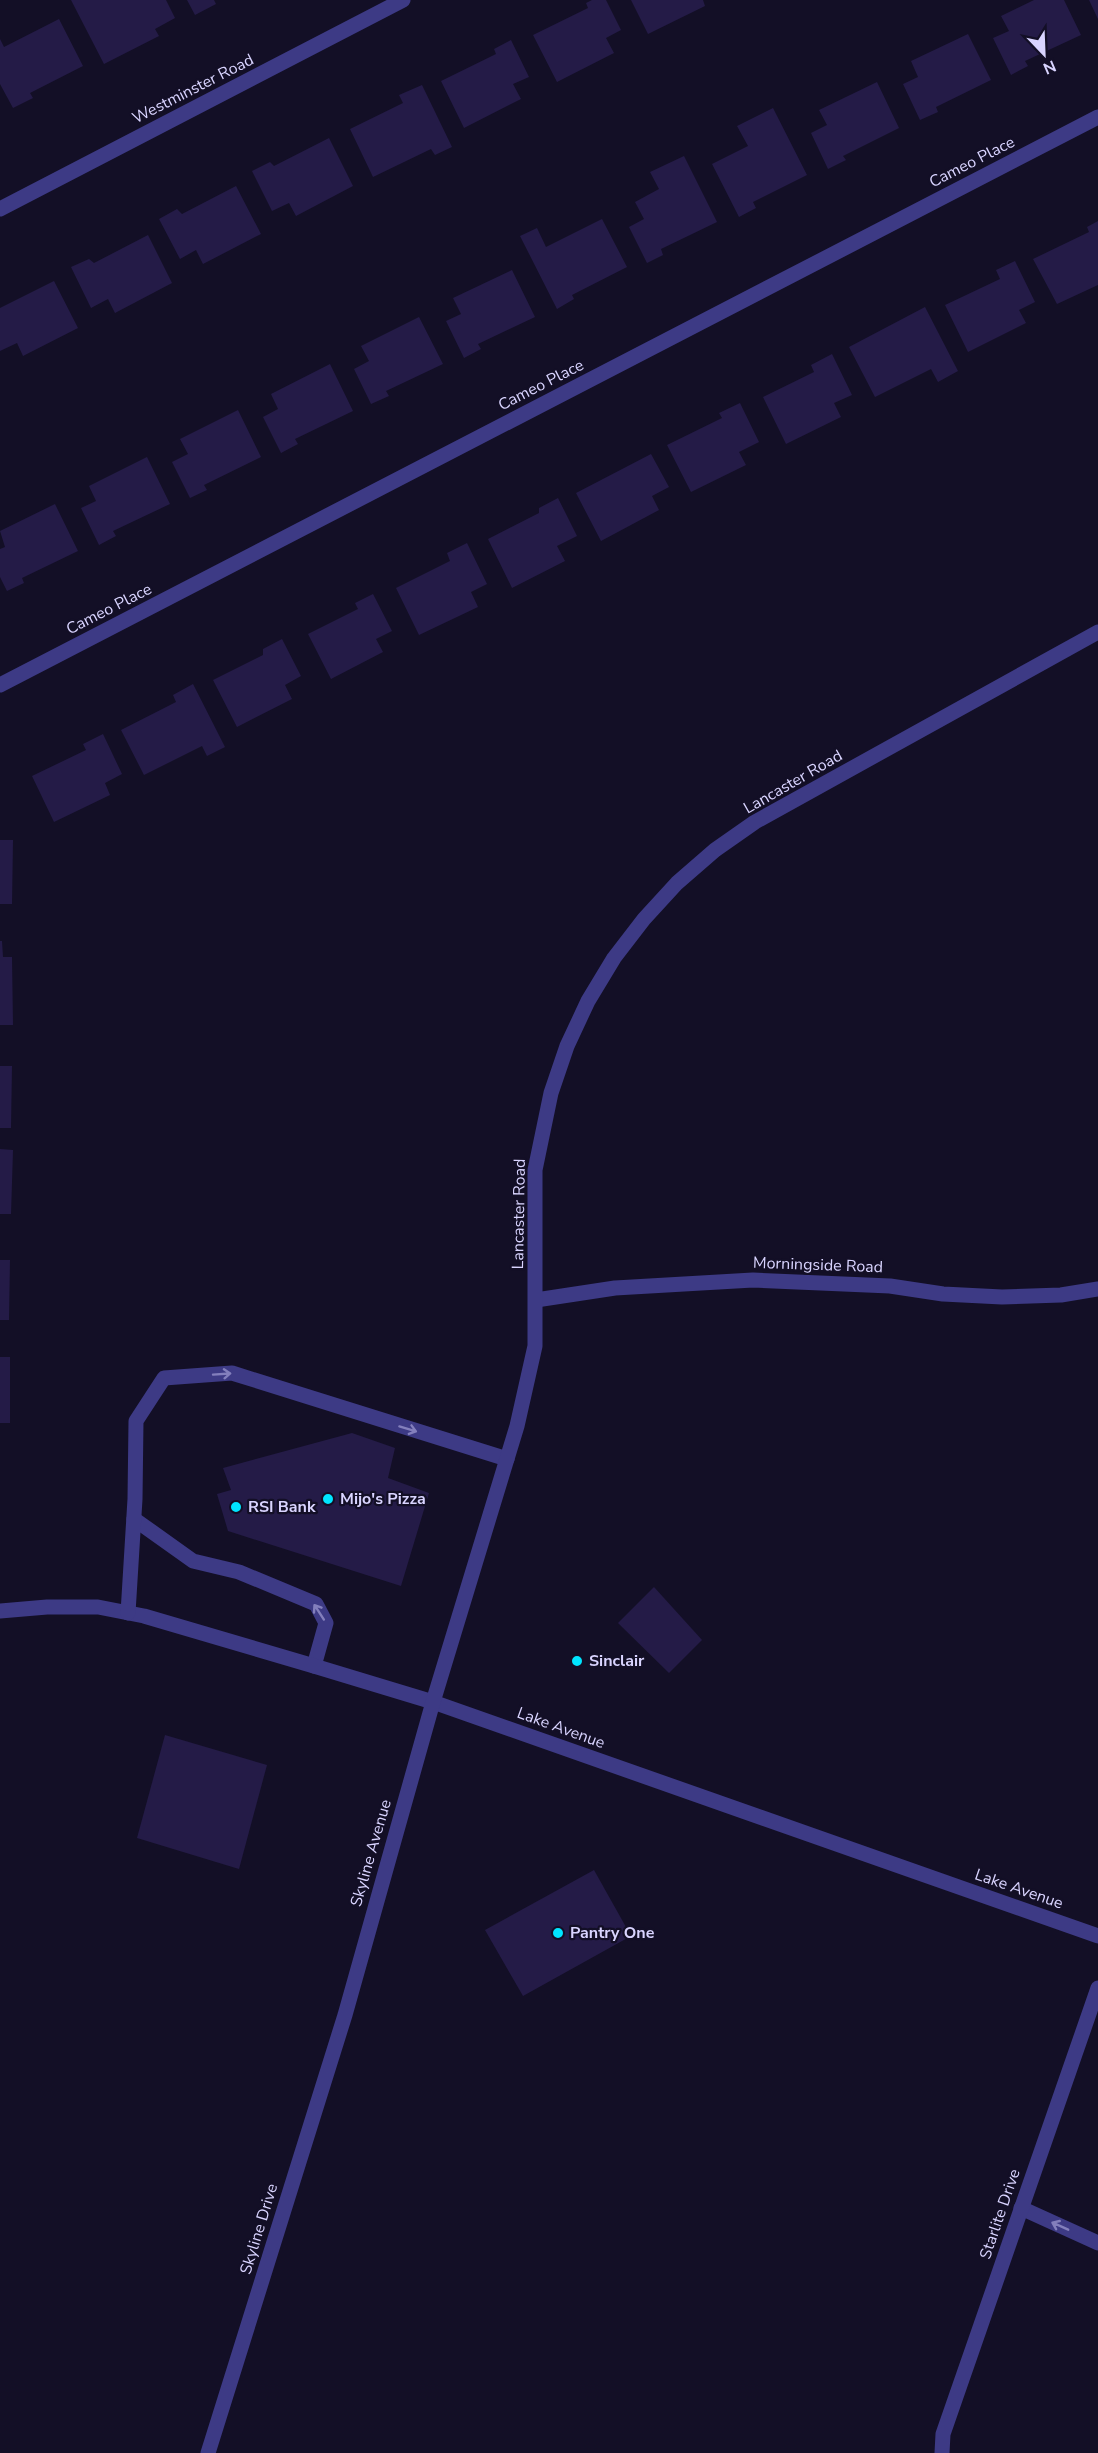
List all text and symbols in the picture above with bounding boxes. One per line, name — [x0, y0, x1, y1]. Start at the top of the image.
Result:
north arrow — [1014, 24, 1074, 84]
street label: Westminster Road — [128, 49, 258, 129]
text: N — [1040, 54, 1059, 79]
street label: Cameo Place — [925, 131, 1019, 193]
street label: Cameo Place — [494, 354, 588, 416]
street label: Cameo Place — [62, 578, 156, 640]
street label: Lancaster Road — [740, 745, 846, 819]
street label: Lancaster Road — [507, 1158, 531, 1270]
street label: Morningside Road — [753, 1252, 883, 1278]
one-way arrow — [211, 1368, 231, 1379]
one-way arrow — [398, 1424, 417, 1435]
place label: Mijo's Pizza — [340, 1488, 426, 1510]
marker: Mijo's Pizza — [321, 1492, 335, 1506]
place label: RSI Bank — [248, 1496, 316, 1518]
marker: RSI Bank — [229, 1500, 243, 1514]
one-way arrow — [312, 1603, 325, 1620]
place label: Sinclair — [589, 1650, 645, 1672]
marker: Sinclair — [570, 1654, 584, 1668]
street label: Lake Avenue — [514, 1702, 608, 1754]
street label: Skyline Avenue — [345, 1797, 397, 1909]
street label: Lake Avenue — [972, 1864, 1066, 1914]
place label: Pantry One — [570, 1922, 655, 1944]
marker: Pantry One — [551, 1926, 565, 1940]
street label: Starlite Drive — [974, 2166, 1026, 2262]
street label: Skyline Drive — [235, 2181, 283, 2277]
one-way arrow — [1051, 2219, 1069, 2231]

